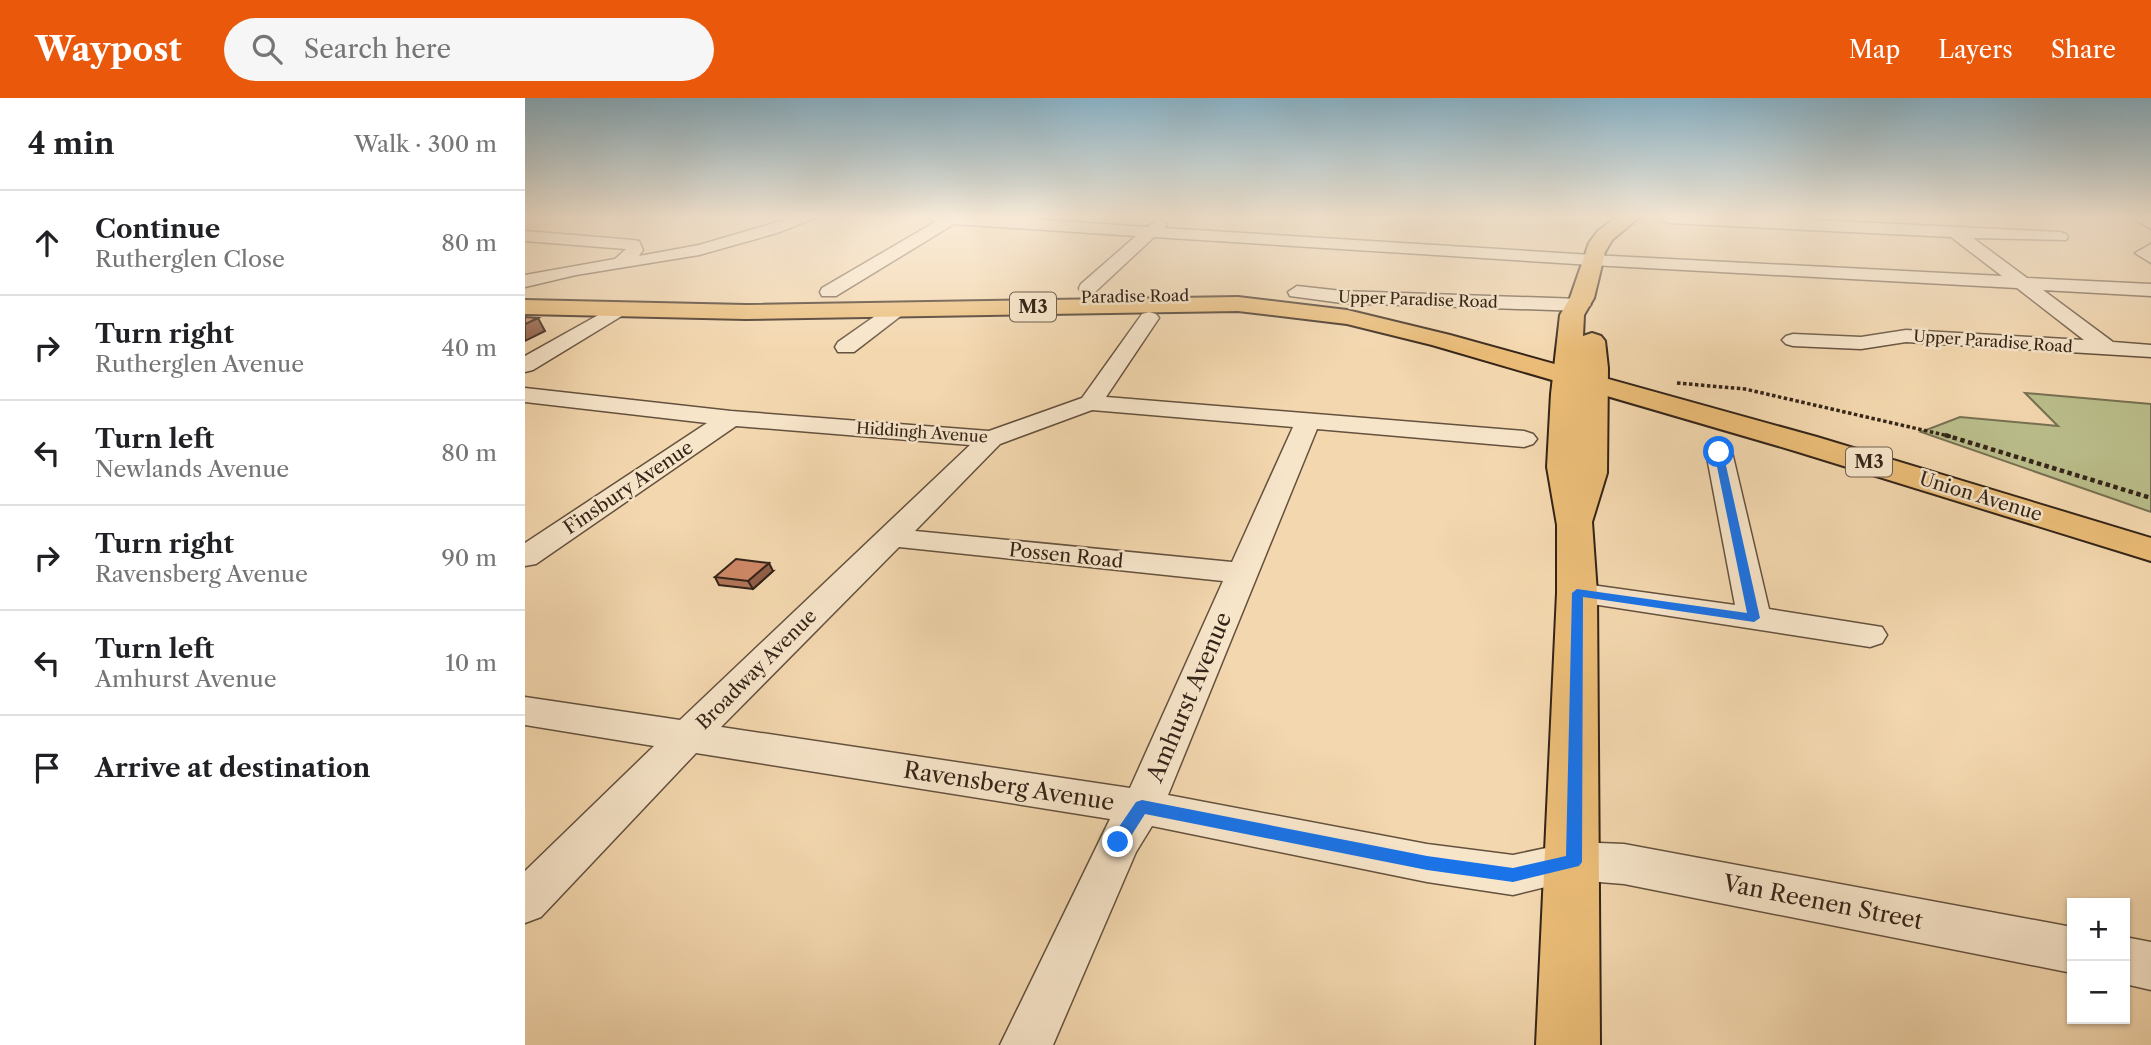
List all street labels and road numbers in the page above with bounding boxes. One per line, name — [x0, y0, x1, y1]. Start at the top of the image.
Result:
street label: Paradise Road — [1081, 285, 1190, 307]
street label: Upper Paradise Road — [1338, 286, 1498, 312]
road number: M3 — [1010, 292, 1056, 322]
street label: Upper Paradise Road — [1913, 325, 2074, 357]
street label: Hiddingh Avenue — [856, 417, 989, 447]
street label: Finsbury Avenue — [559, 436, 697, 539]
road number: M3 — [1846, 448, 1892, 476]
street label: Union Avenue — [1917, 467, 2045, 526]
street label: Possen Road — [1008, 538, 1125, 573]
street label: Broadway Avenue — [691, 604, 821, 734]
street label: Amhurst Avenue — [1140, 608, 1237, 787]
street label: Ravensberg Avenue — [902, 756, 1116, 816]
street label: Van Reenen Street — [1720, 869, 1925, 935]

